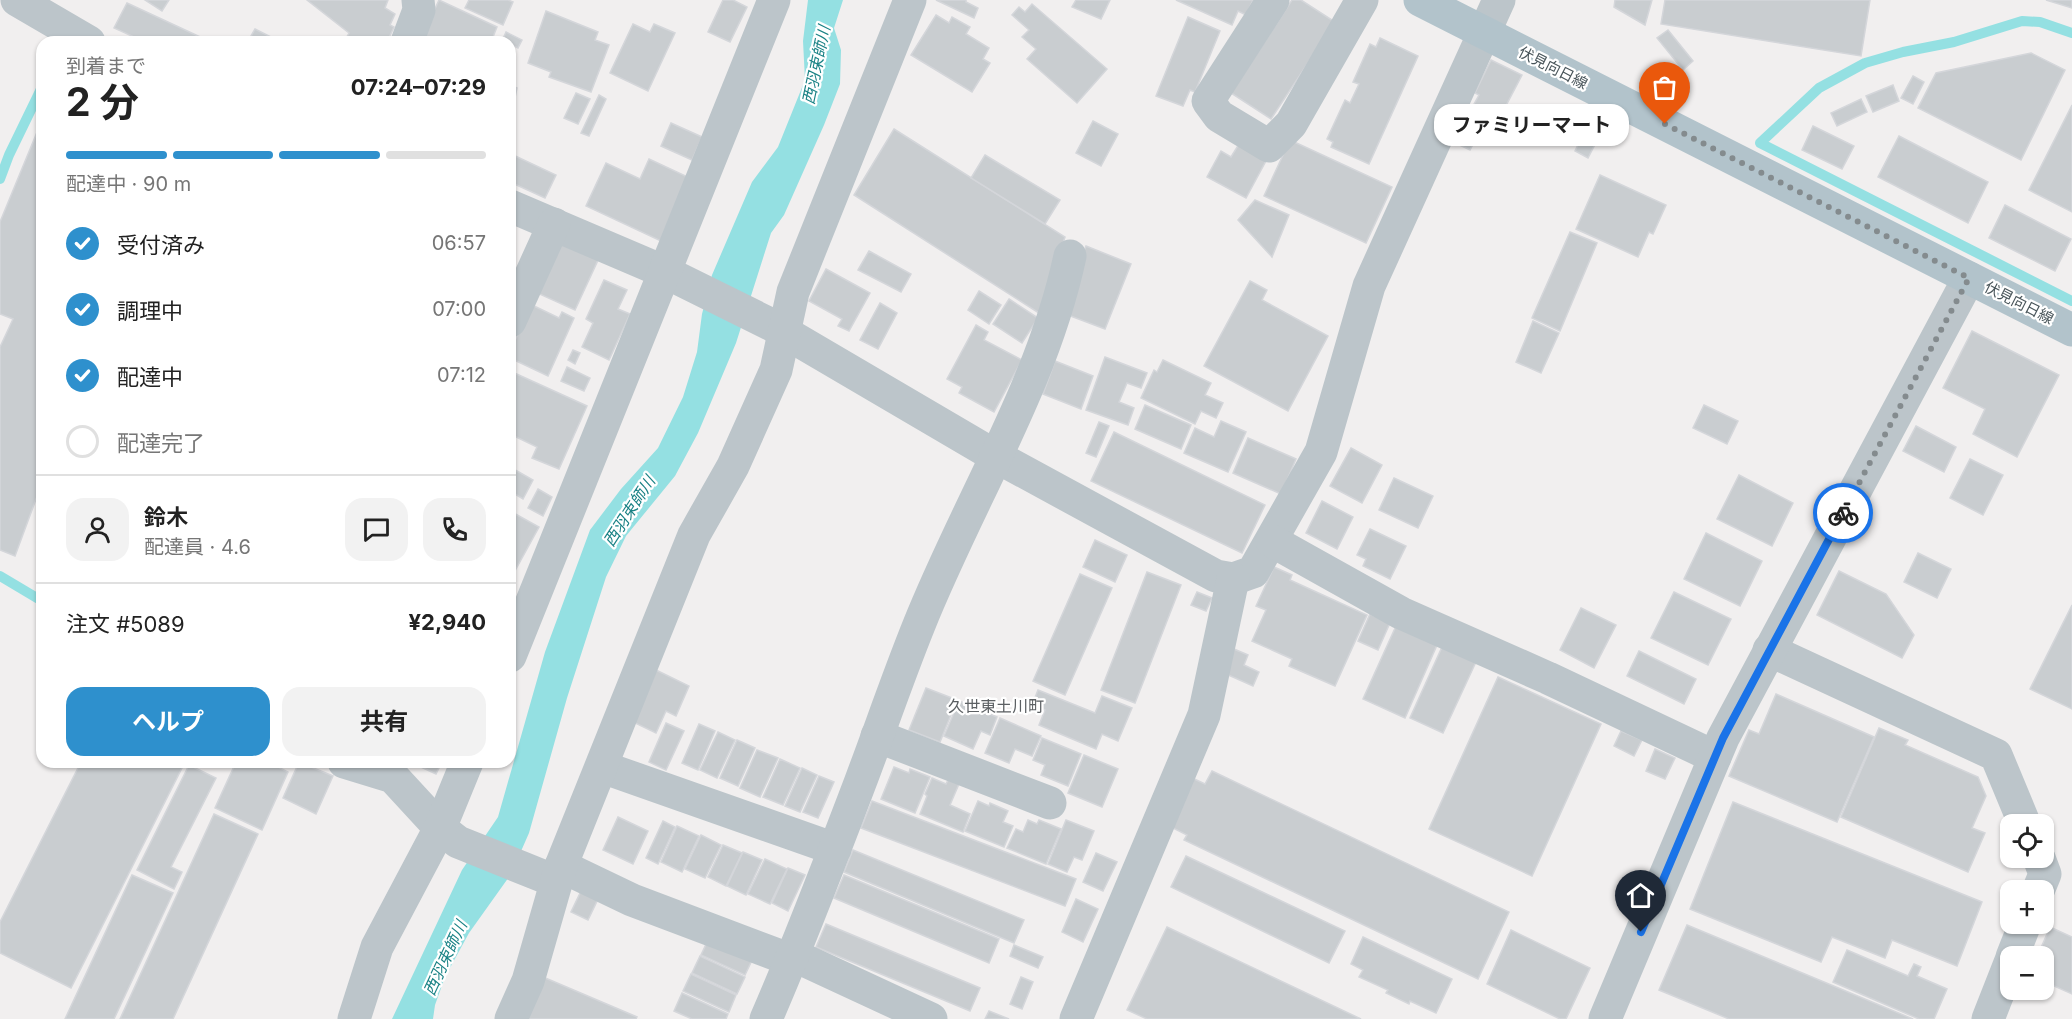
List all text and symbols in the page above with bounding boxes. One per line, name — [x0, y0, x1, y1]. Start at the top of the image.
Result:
water label: 西羽束師川 — [798, 22, 835, 106]
street label: 伏見向日線 — [1515, 42, 1591, 93]
text: 到着まで — [66, 54, 146, 78]
pin — [1639, 62, 1690, 124]
icon: bag — [1648, 71, 1681, 104]
text: 07:24–07:29 — [351, 74, 486, 100]
text: 2 分 — [66, 78, 139, 125]
callout: ファミリーマート — [1434, 103, 1629, 145]
text: ファミリーマート — [1452, 113, 1612, 137]
text: 配達中 · 90 m — [66, 172, 191, 196]
icon: check — [66, 227, 99, 260]
text: 06:57 — [432, 231, 486, 255]
text: 受付済み — [117, 232, 205, 258]
street label: 伏見向日線 — [1981, 277, 2057, 328]
icon: check — [66, 293, 99, 326]
text: 07:00 — [432, 297, 486, 321]
text: 調理中 — [117, 298, 183, 324]
icon: check — [66, 359, 99, 392]
text: 07:12 — [437, 363, 486, 387]
text: 配達中 — [117, 364, 183, 390]
text: 配達完了 — [117, 430, 205, 456]
water label: 西羽束師川 — [599, 470, 660, 550]
courier — [1813, 483, 1873, 543]
icon: bike — [1827, 497, 1860, 530]
button: person — [66, 498, 129, 561]
button: chat — [345, 498, 408, 561]
button: phone — [423, 498, 486, 561]
text: 鈴木 — [144, 504, 188, 530]
text: 配達員 · 4.6 — [144, 535, 251, 559]
text: ¥2,940 — [409, 609, 486, 635]
text: 注文 #5089 — [66, 611, 185, 637]
button: ヘルプ — [66, 687, 270, 756]
button: 共有 — [282, 687, 486, 756]
district label: 久世東土川町 — [948, 696, 1044, 716]
map controls — [2000, 814, 2054, 1000]
button: locate — [2000, 814, 2054, 868]
pin — [1615, 870, 1666, 932]
icon: home — [1624, 879, 1657, 912]
button: + — [2000, 880, 2054, 934]
water label: 西羽束師川 — [419, 916, 472, 998]
button: − — [2000, 946, 2054, 1000]

